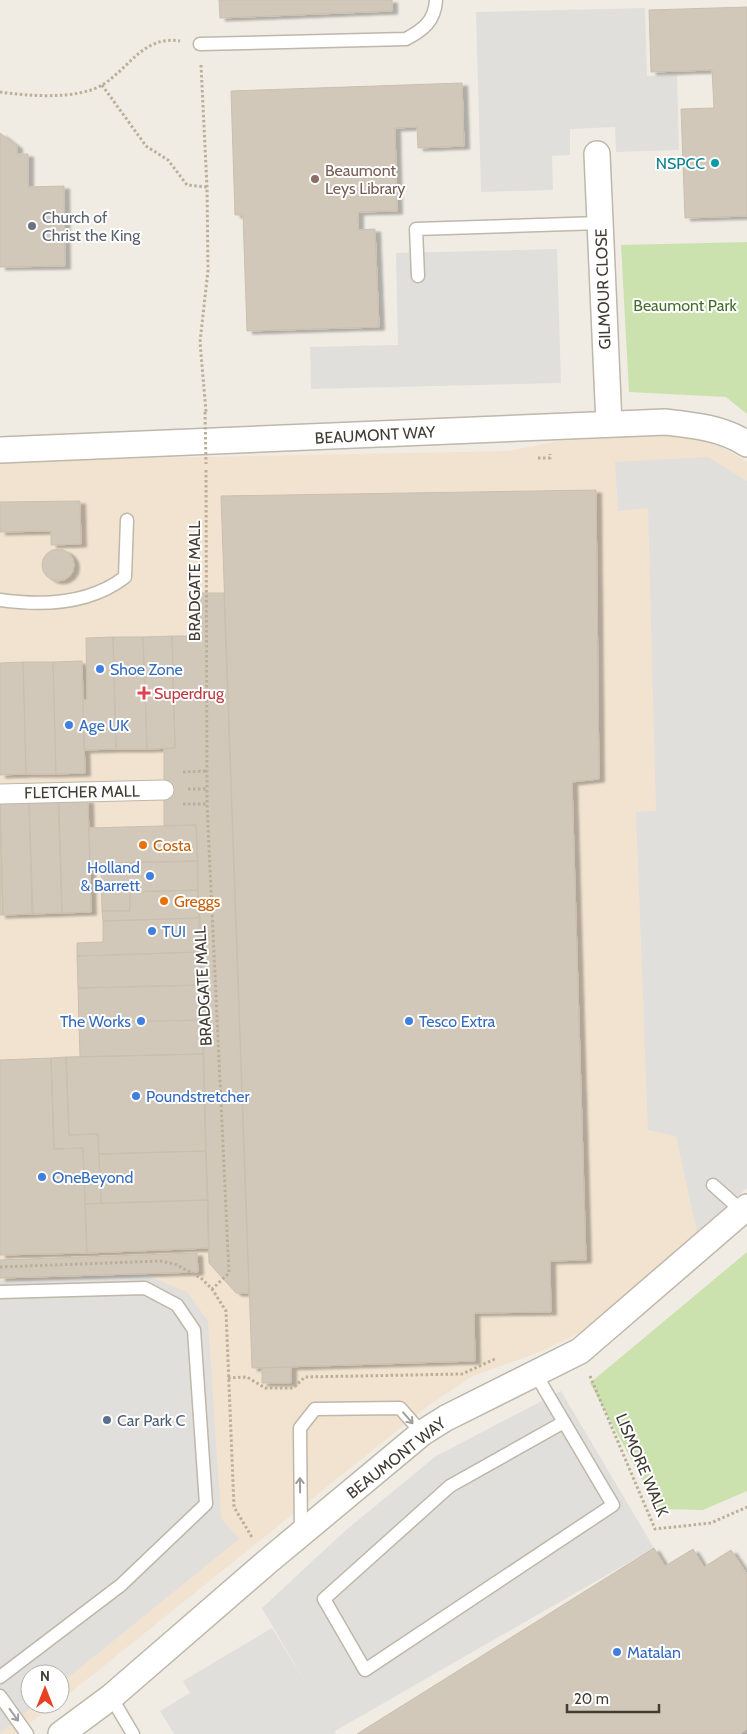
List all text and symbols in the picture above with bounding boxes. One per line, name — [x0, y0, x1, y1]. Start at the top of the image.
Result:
place label: NSPCC — [656, 154, 705, 173]
marker: NSPCC — [709, 157, 721, 169]
place label: Beaumont Leys Library — [325, 161, 405, 198]
marker: Beaumont Leys Library — [309, 173, 321, 185]
place label: Church of Christ the King — [42, 208, 141, 245]
marker: Church of Christ the King — [26, 220, 38, 232]
street label: GILMOUR CLOSE — [591, 228, 615, 350]
park label: Beaumont Park — [633, 296, 737, 315]
street label: BEAUMONT WAY — [314, 422, 437, 448]
street label: BRADGATE MALL — [185, 521, 204, 641]
place label: Shoe Zone — [110, 660, 183, 679]
marker: Shoe Zone — [94, 663, 106, 675]
place label: Superdrug — [154, 684, 225, 703]
marker: Superdrug — [138, 687, 150, 699]
place label: Age UK — [79, 716, 129, 735]
marker: Age UK — [63, 719, 75, 731]
street label: FLETCHER MALL — [24, 781, 140, 803]
place label: Costa — [153, 836, 191, 855]
marker: Costa — [137, 839, 149, 851]
place label: Holland & Barrett — [81, 858, 141, 895]
marker: Holland & Barrett — [144, 870, 156, 882]
place label: Greggs — [174, 892, 221, 911]
marker: Greggs — [158, 895, 170, 907]
place label: TUI — [162, 922, 186, 941]
marker: TUI — [146, 925, 158, 937]
street label: BRADGATE MALL — [190, 925, 216, 1047]
place label: The Works — [60, 1012, 131, 1031]
place label: Tesco Extra — [419, 1012, 495, 1031]
marker: The Works — [135, 1015, 147, 1027]
marker: Tesco Extra — [403, 1015, 415, 1027]
place label: Poundstretcher — [146, 1087, 250, 1106]
marker: Poundstretcher — [130, 1090, 142, 1102]
place label: OneBeyond — [52, 1168, 133, 1187]
marker: OneBeyond — [36, 1171, 48, 1183]
place label: Car Park C — [117, 1411, 186, 1430]
one-way arrow — [403, 1411, 414, 1424]
street label: LISMORE WALK — [612, 1411, 672, 1519]
street label: BEAUMONT WAY — [343, 1413, 450, 1503]
marker: Car Park C — [101, 1414, 113, 1426]
one-way arrow — [295, 1478, 305, 1494]
place label: Matalan — [627, 1643, 681, 1662]
marker: Matalan — [611, 1646, 623, 1658]
north arrow — [20, 1664, 70, 1714]
text: N — [40, 1667, 50, 1685]
scale bar — [567, 1682, 660, 1714]
text: 20 m — [574, 1690, 609, 1708]
one-way arrow — [8, 1708, 19, 1721]

